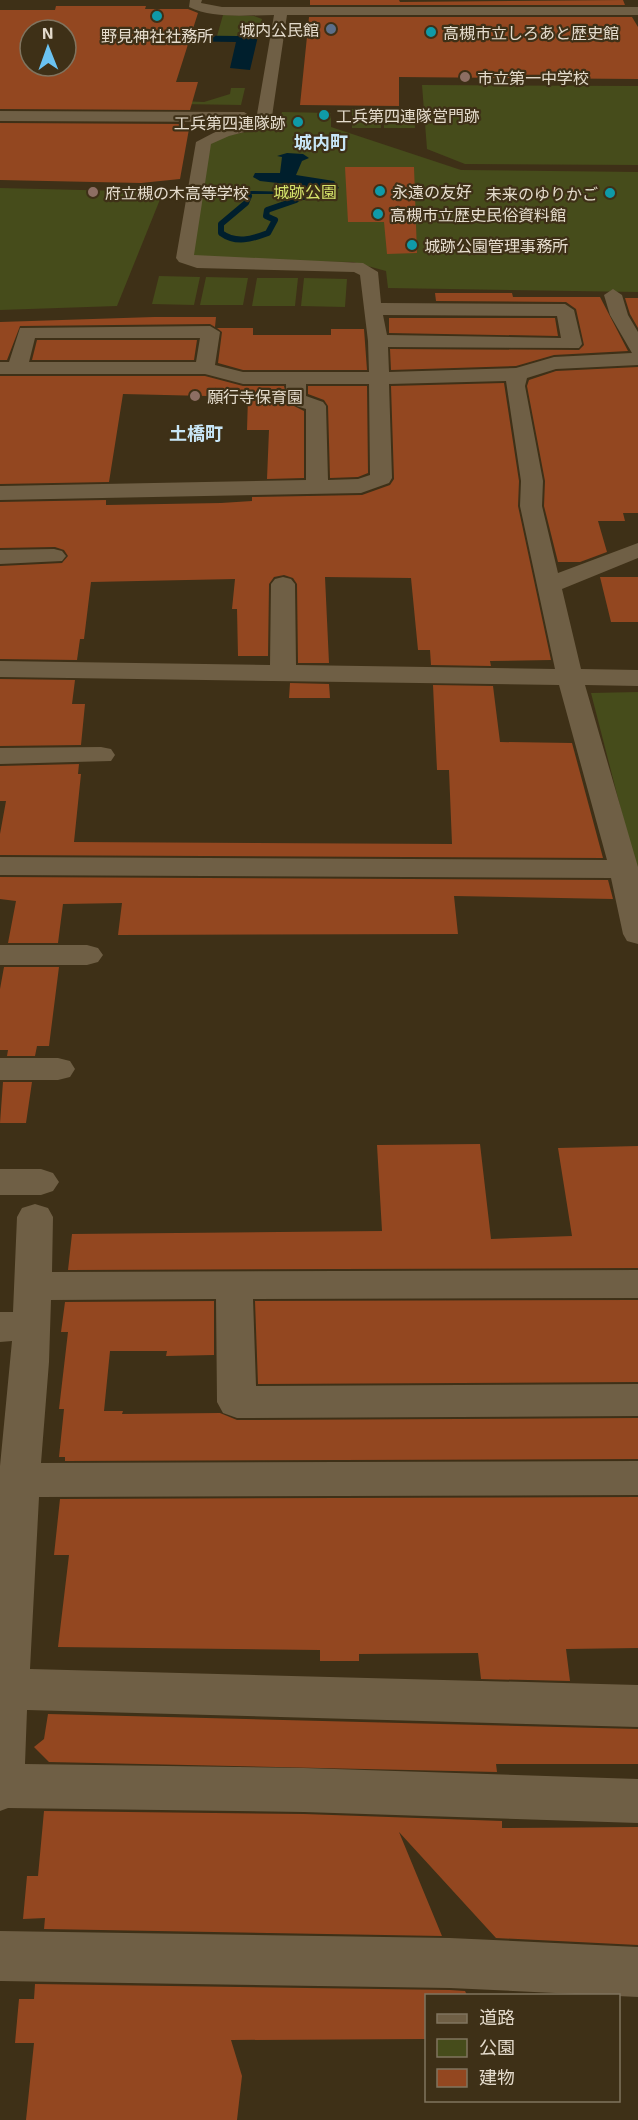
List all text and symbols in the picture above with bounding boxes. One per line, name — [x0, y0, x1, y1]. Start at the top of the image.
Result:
marker: 野見神社社務所 — [150, 9, 164, 23]
north arrow — [18, 18, 78, 78]
place label: 城内公民館 — [239, 20, 319, 39]
marker: 城内公民館 — [324, 22, 338, 36]
text: N — [42, 23, 54, 42]
place label: 高槻市立しろあと歴史館 — [443, 23, 619, 42]
marker: 高槻市立しろあと歴史館 — [424, 25, 438, 39]
place label: 野見神社社務所 — [101, 26, 213, 45]
place label: 市立第一中学校 — [477, 68, 589, 87]
marker: 市立第一中学校 — [458, 70, 472, 84]
place label: 工兵第四連隊営門跡 — [336, 106, 480, 125]
marker: 工兵第四連隊営門跡 — [317, 108, 331, 122]
place label: 工兵第四連隊跡 — [174, 113, 286, 132]
marker: 工兵第四連隊跡 — [291, 115, 305, 129]
district label: 城内町 — [294, 131, 348, 153]
park label: 城跡公園 — [273, 182, 337, 201]
place label: 永遠の友好 — [392, 182, 472, 201]
place label: 府立槻の木高等学校 — [105, 183, 249, 202]
marker: 永遠の友好 — [373, 184, 387, 198]
place label: 未来のゆりかご — [486, 184, 598, 203]
marker: 府立槻の木高等学校 — [86, 185, 100, 199]
marker: 未来のゆりかご — [603, 186, 617, 200]
place label: 高槻市立歴史民俗資料館 — [390, 205, 566, 224]
marker: 高槻市立歴史民俗資料館 — [371, 207, 385, 221]
place label: 城跡公園管理事務所 — [424, 236, 568, 255]
marker: 城跡公園管理事務所 — [405, 238, 419, 252]
place label: 願行寺保育園 — [207, 387, 303, 406]
marker: 願行寺保育園 — [188, 389, 202, 403]
district label: 土橋町 — [169, 422, 223, 444]
legend — [425, 1994, 620, 2102]
text: 道路 — [479, 2006, 515, 2028]
text: 公園 — [479, 2036, 515, 2058]
text: 建物 — [479, 2066, 515, 2088]

